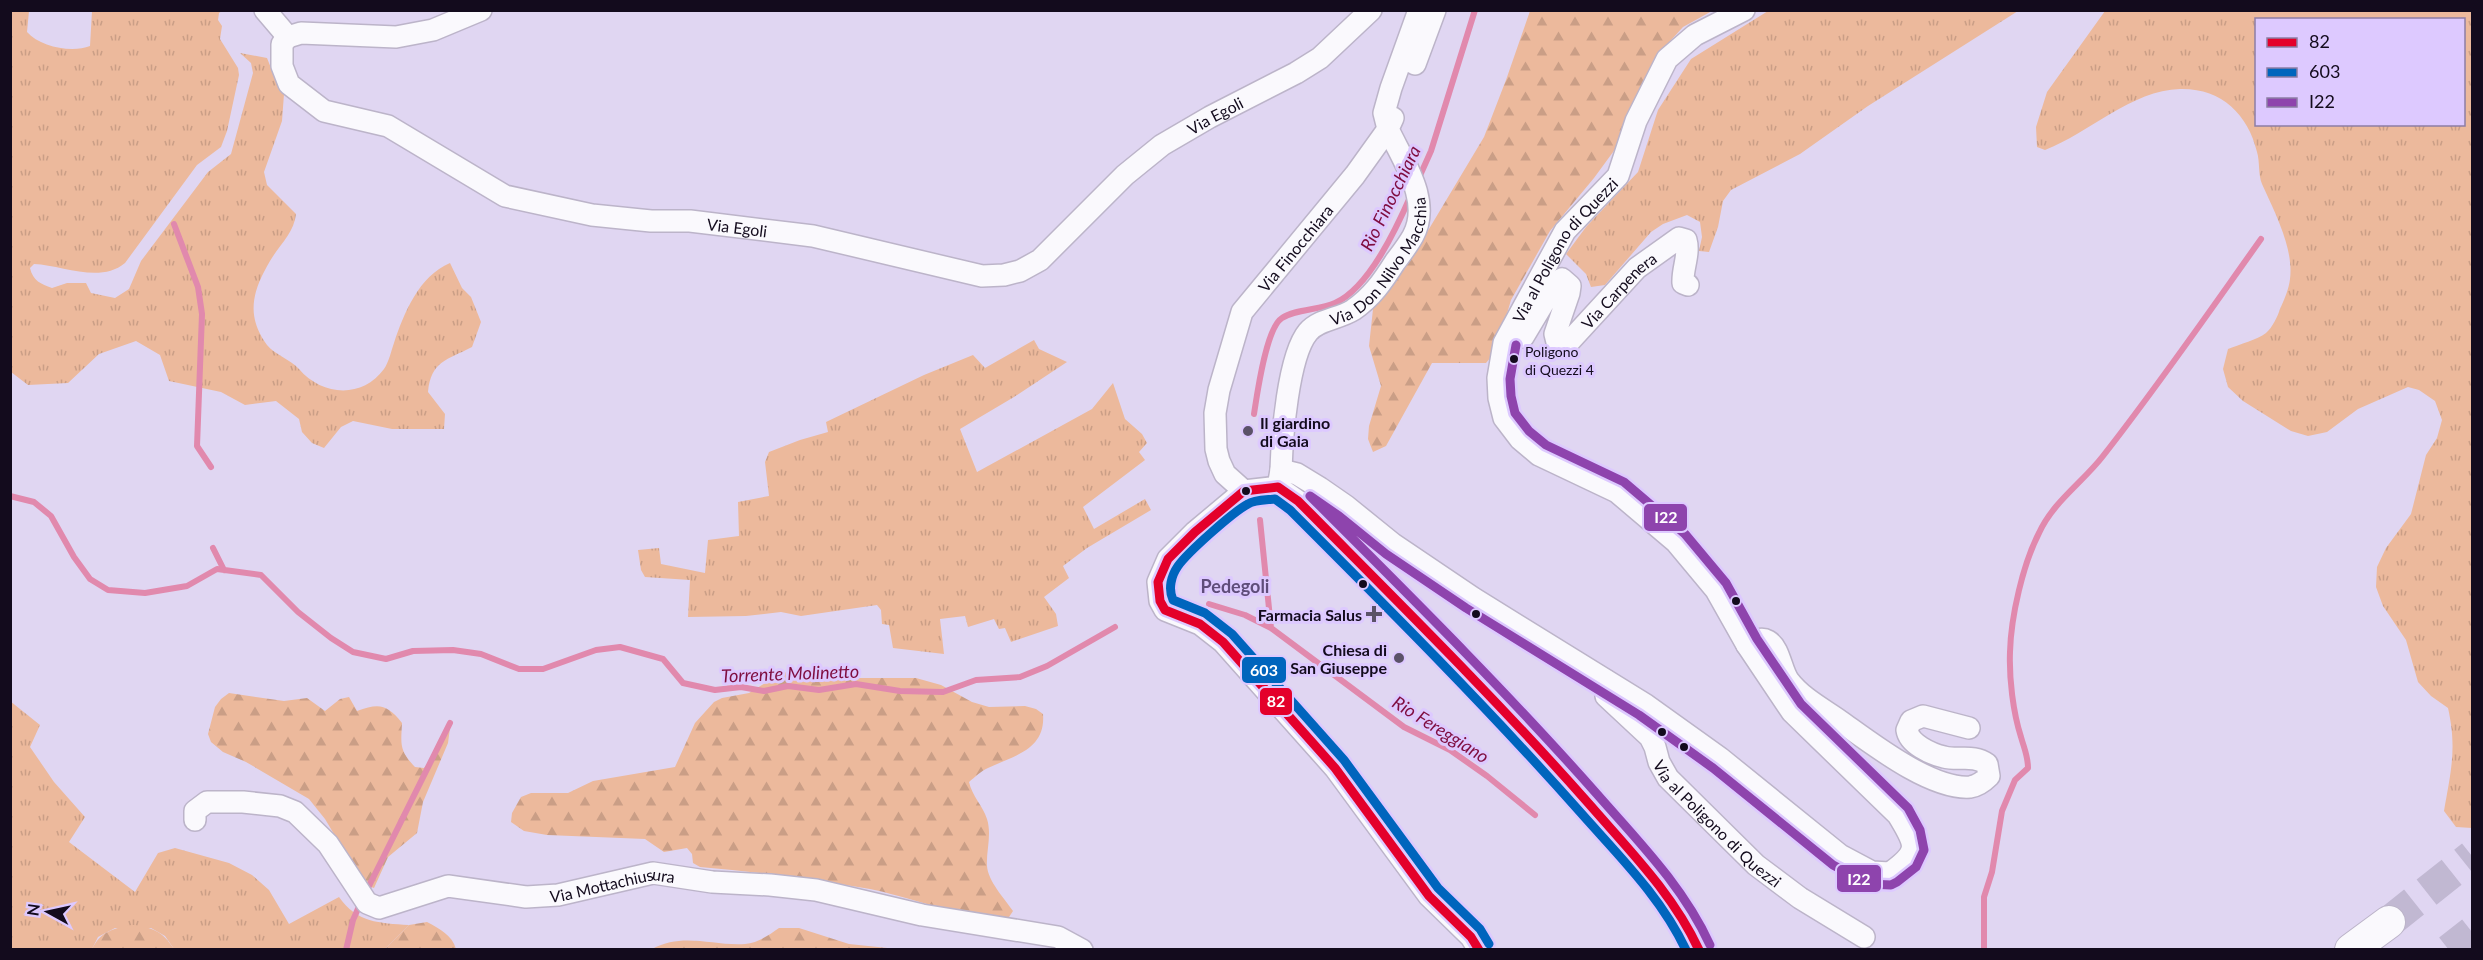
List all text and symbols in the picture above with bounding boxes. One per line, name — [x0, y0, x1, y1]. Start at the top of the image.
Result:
legend — [2255, 18, 2465, 126]
text: 82 — [2309, 30, 2330, 52]
text: 603 — [2309, 60, 2340, 82]
text: I22 — [2309, 90, 2335, 112]
street label: Via Egoli — [1183, 92, 1246, 138]
water label: Rio Finocchiara — [1355, 142, 1425, 254]
street label: Via al Poligono di Quezzi — [1508, 173, 1621, 325]
street label: Via Don Nilvo Macchia — [1327, 196, 1429, 328]
street label: Via Finocchiara — [1253, 200, 1336, 295]
street label: Via Egoli — [706, 214, 768, 240]
street label: Via Carpenera — [1577, 248, 1660, 332]
place label: Poligono di Quezzi 4 — [1525, 343, 1594, 378]
marker: Poligono di Quezzi 4 — [1508, 353, 1520, 365]
place label: Il giardino di Gaia — [1260, 413, 1330, 450]
marker: Il giardino di Gaia — [1241, 424, 1255, 438]
unlabelled marker — [1240, 485, 1252, 497]
line badge: I22 — [1643, 503, 1688, 532]
text: I22 — [1654, 507, 1678, 526]
district label: Pedegoli — [1201, 575, 1269, 597]
unlabelled marker — [1357, 578, 1369, 590]
unlabelled marker — [1730, 595, 1742, 607]
place label: Farmacia Salus — [1258, 605, 1362, 624]
marker: Farmacia Salus — [1367, 607, 1381, 621]
unlabelled marker — [1470, 608, 1482, 620]
place label: Chiesa di San Giuseppe — [1290, 640, 1387, 677]
marker: Chiesa di San Giuseppe — [1392, 651, 1406, 665]
line badge: 603 — [1241, 656, 1287, 684]
water label: Torrente Molinetto — [721, 660, 859, 686]
text: 603 — [1250, 660, 1278, 679]
line badge: 82 — [1259, 687, 1293, 716]
text: 82 — [1267, 691, 1285, 710]
water label: Rio Fereggiano — [1389, 691, 1493, 767]
unlabelled marker — [1656, 726, 1668, 738]
unlabelled marker — [1678, 741, 1690, 753]
street label: Via al Poligono di Quezzi — [1650, 756, 1785, 890]
street label: Via Mottachiusura — [549, 864, 676, 905]
line badge: I22 — [1836, 864, 1882, 893]
text: I22 — [1847, 869, 1871, 888]
north arrow — [18, 882, 78, 942]
text: N — [22, 902, 43, 917]

